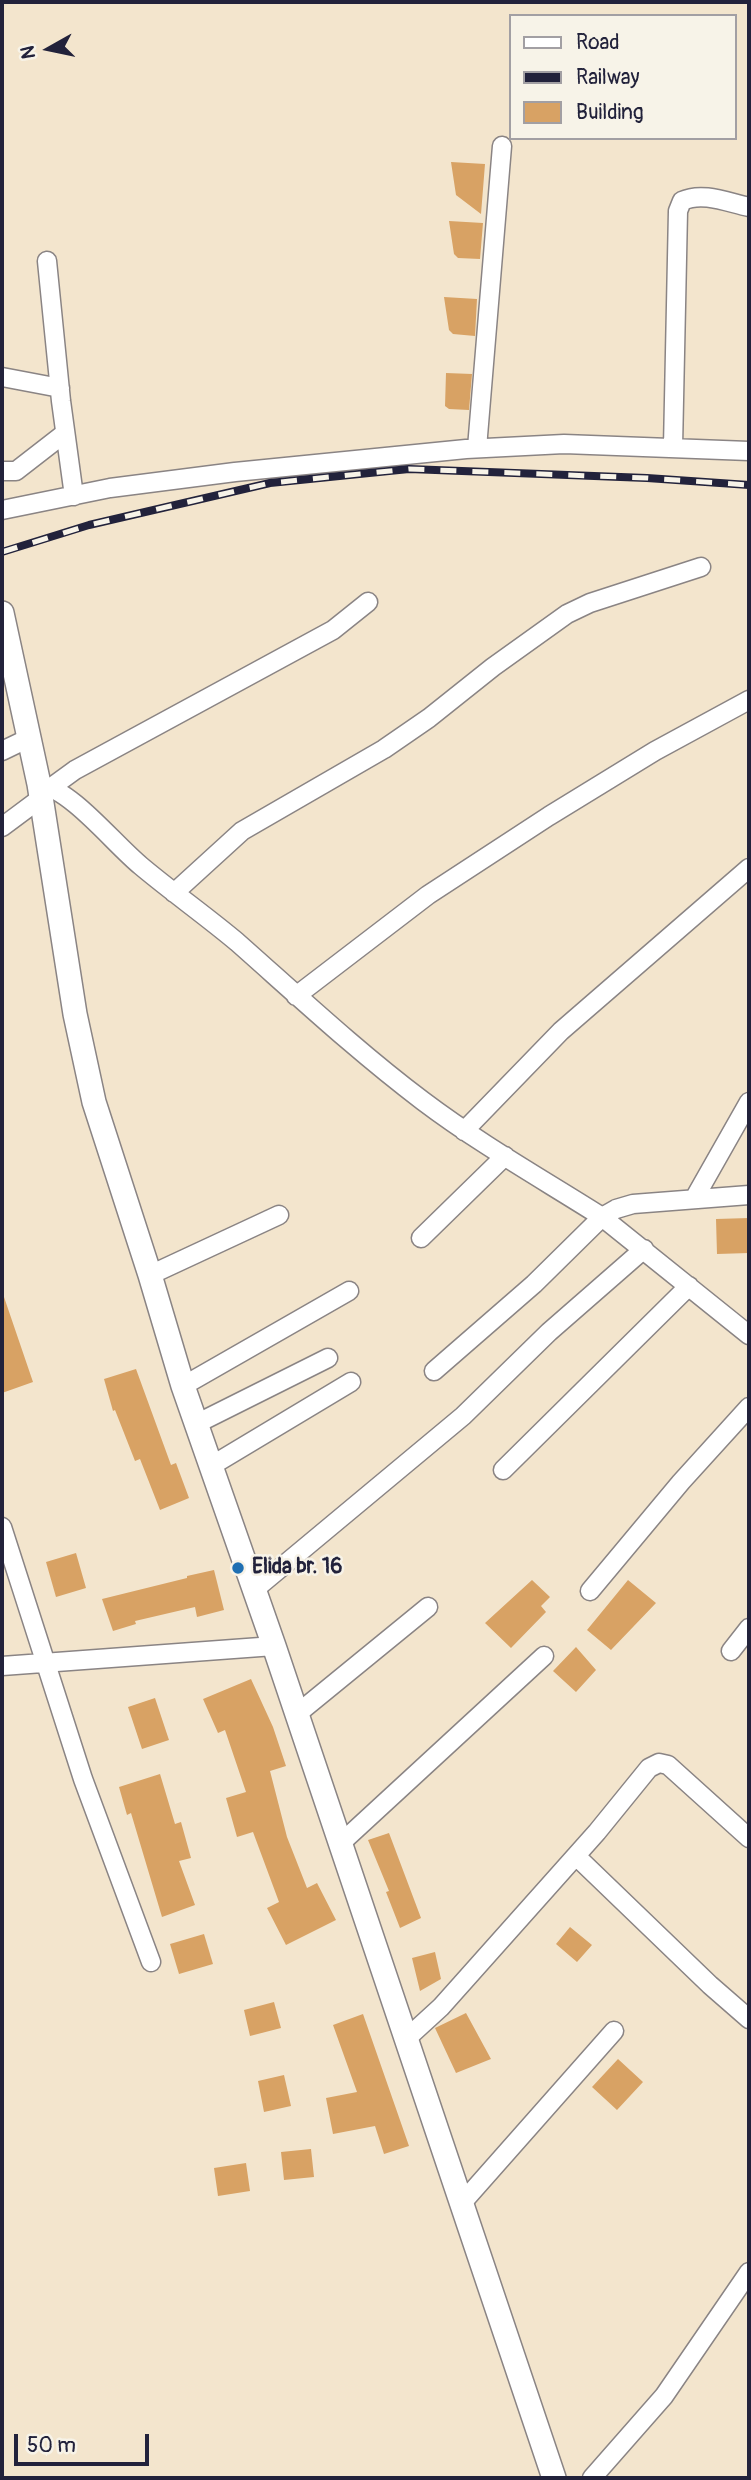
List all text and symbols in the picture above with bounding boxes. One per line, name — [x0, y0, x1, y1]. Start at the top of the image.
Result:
north arrow — [14, 14, 84, 84]
legend — [510, 14, 737, 140]
text: Road — [576, 29, 620, 56]
text: N — [15, 44, 41, 61]
text: Railway — [576, 64, 640, 91]
text: Building — [576, 99, 643, 126]
place label: Elida br. 16 — [252, 1555, 342, 1581]
marker: Elida br. 16 — [230, 1560, 246, 1576]
scale bar — [18, 2420, 152, 2464]
text: 50 m — [27, 2432, 76, 2459]

